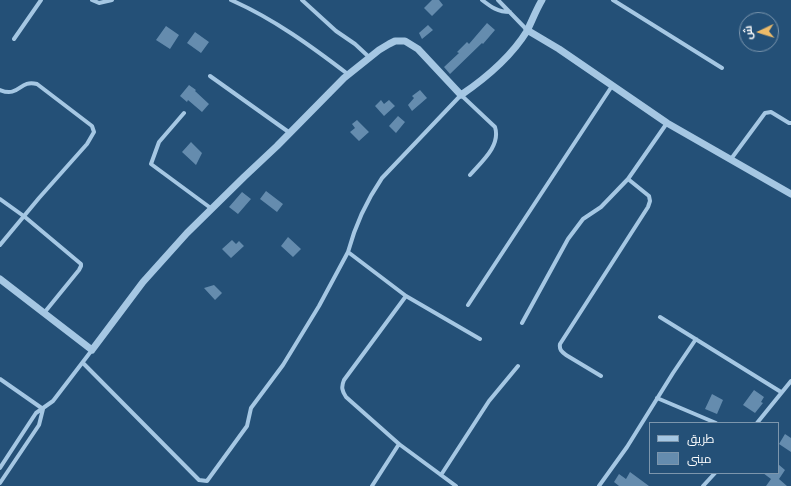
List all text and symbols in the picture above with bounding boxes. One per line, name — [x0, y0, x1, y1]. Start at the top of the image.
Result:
north arrow — [739, 12, 779, 52]
text: ش — [741, 25, 756, 40]
legend — [649, 422, 779, 474]
text: طريق — [687, 431, 714, 447]
text: مبنى — [687, 451, 712, 467]

